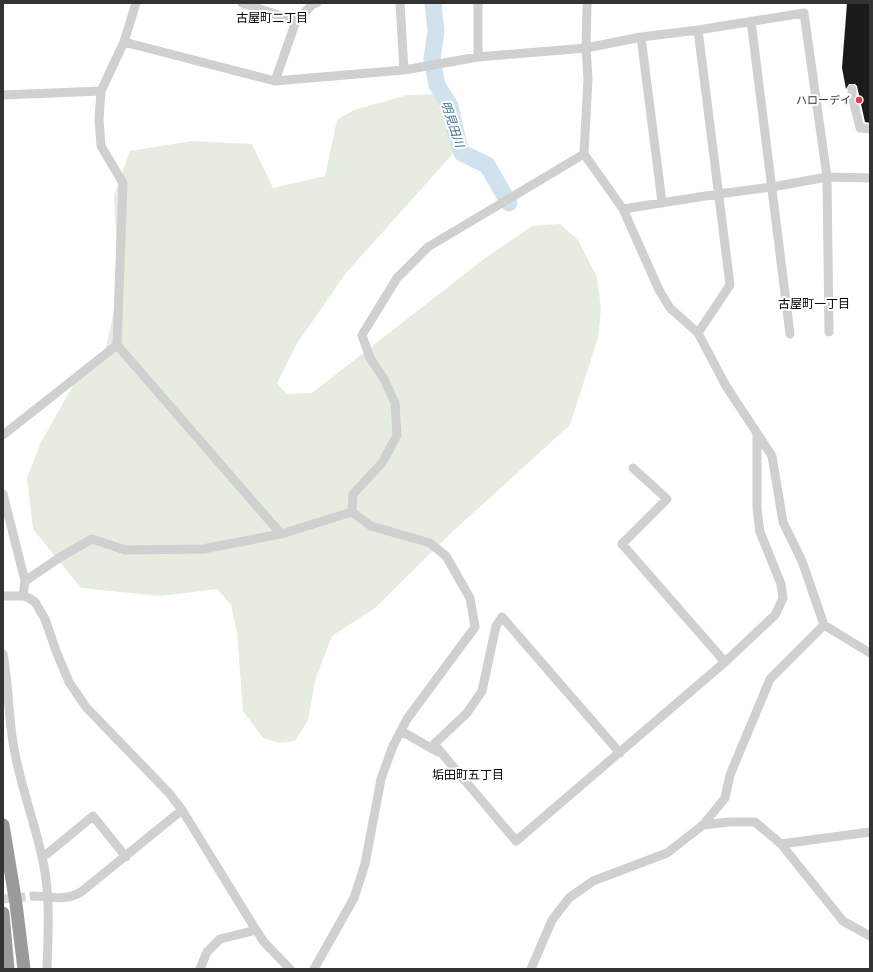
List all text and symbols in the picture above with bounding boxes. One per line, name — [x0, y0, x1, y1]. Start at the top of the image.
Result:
district label: 古屋町二丁目 — [236, 9, 308, 26]
place label: ハローデイ — [796, 92, 851, 108]
marker: ハローデイ — [854, 95, 864, 105]
water label: 明見田川 — [437, 99, 469, 151]
district label: 古屋町一丁目 — [778, 295, 850, 312]
district label: 垢田町五丁目 — [432, 766, 504, 783]

